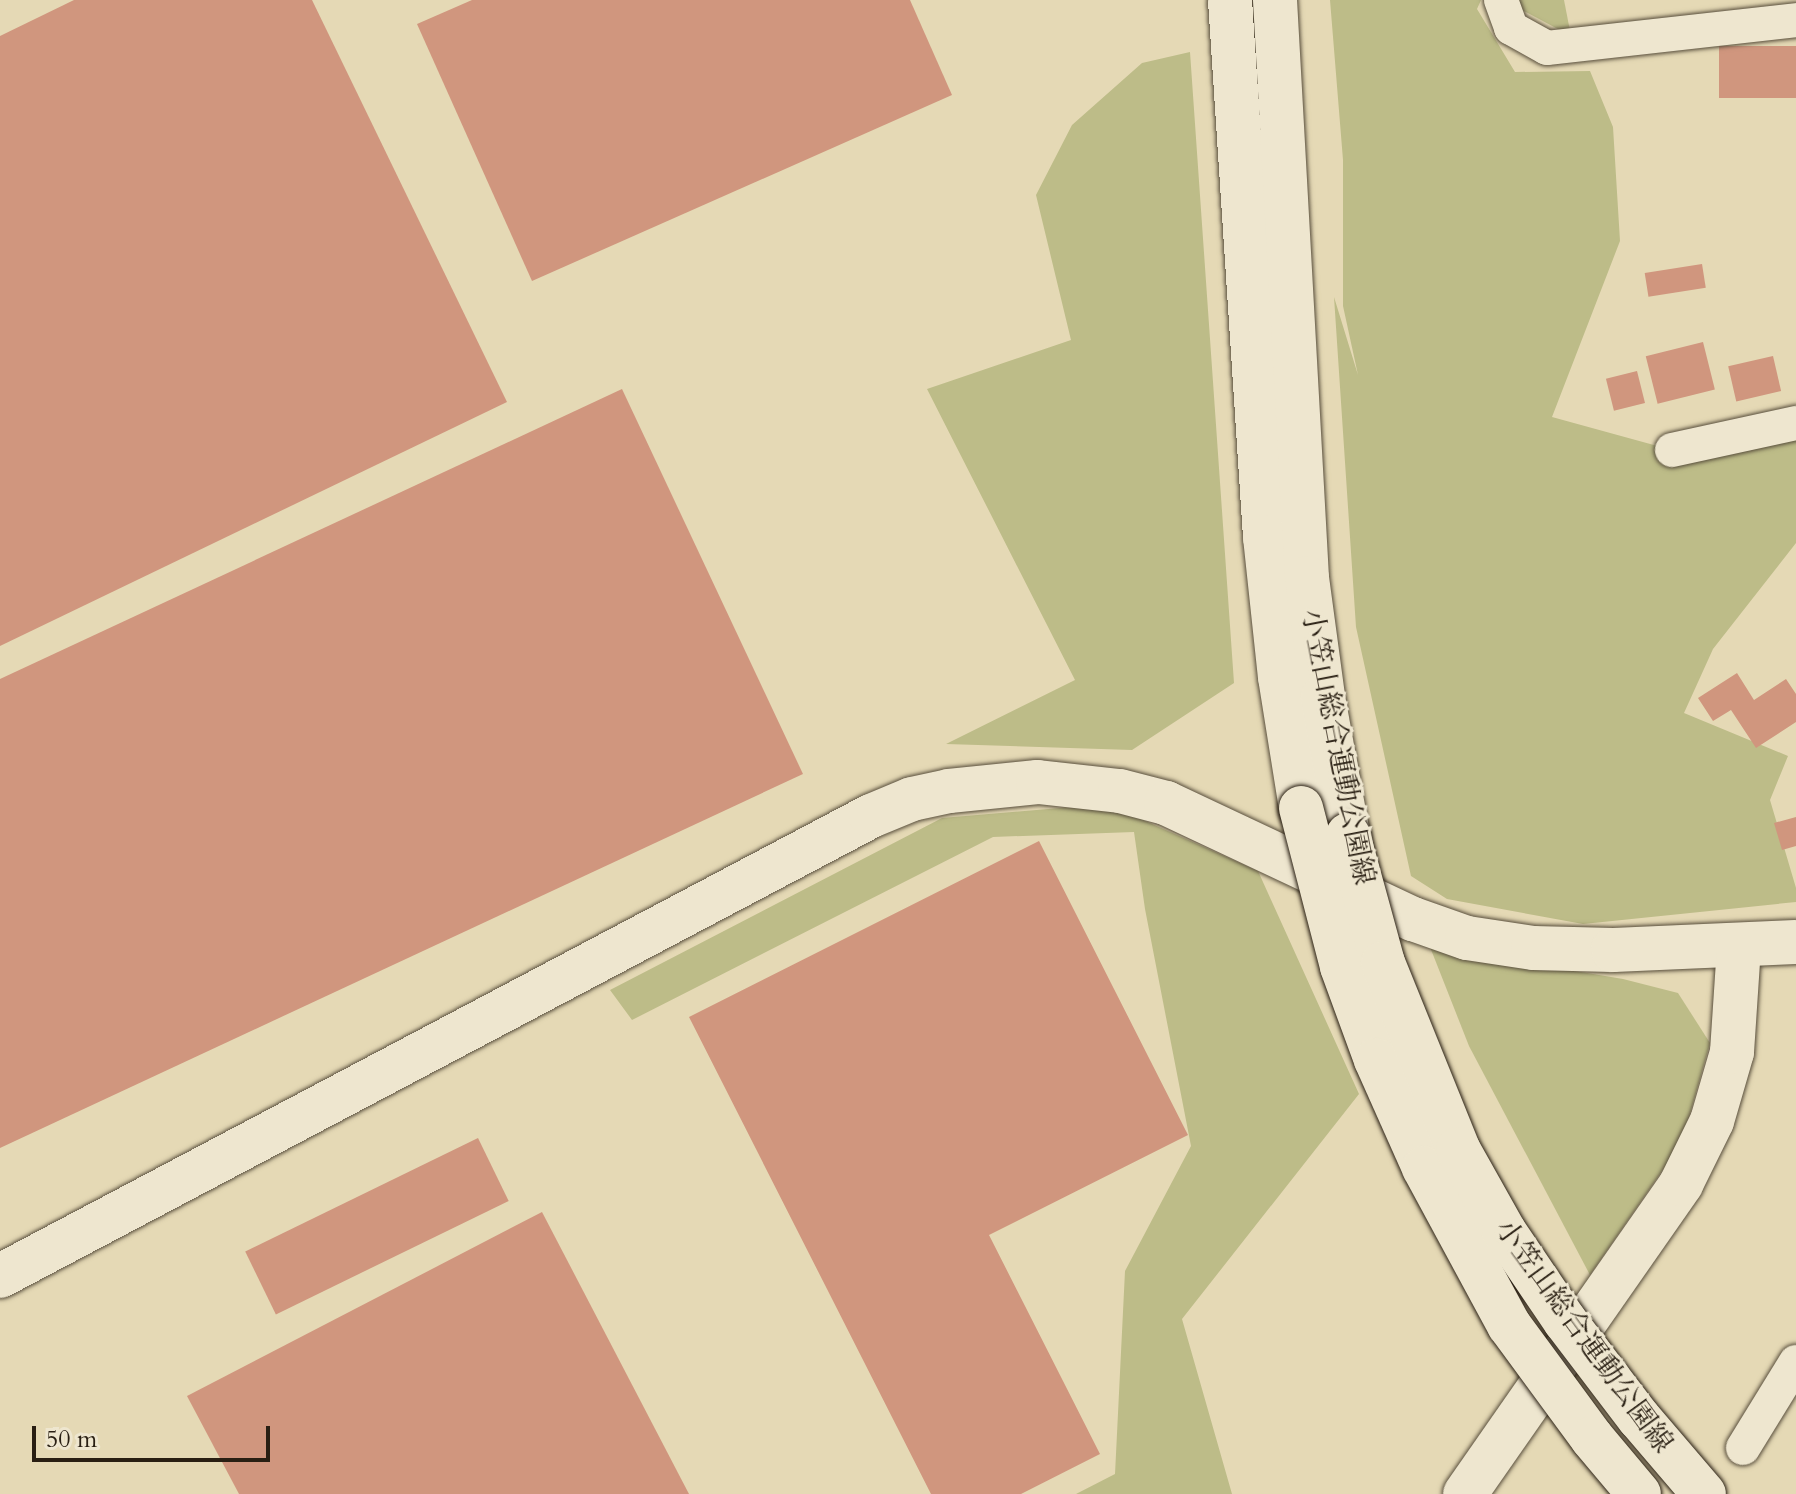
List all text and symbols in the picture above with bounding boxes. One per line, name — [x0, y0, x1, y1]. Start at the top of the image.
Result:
street label: 小笠山総合運動公園線 — [1295, 606, 1381, 888]
street label: 小笠山総合運動公園線 — [1488, 1213, 1680, 1459]
scale bar — [36, 1410, 274, 1460]
text: 50 m — [46, 1423, 97, 1456]

